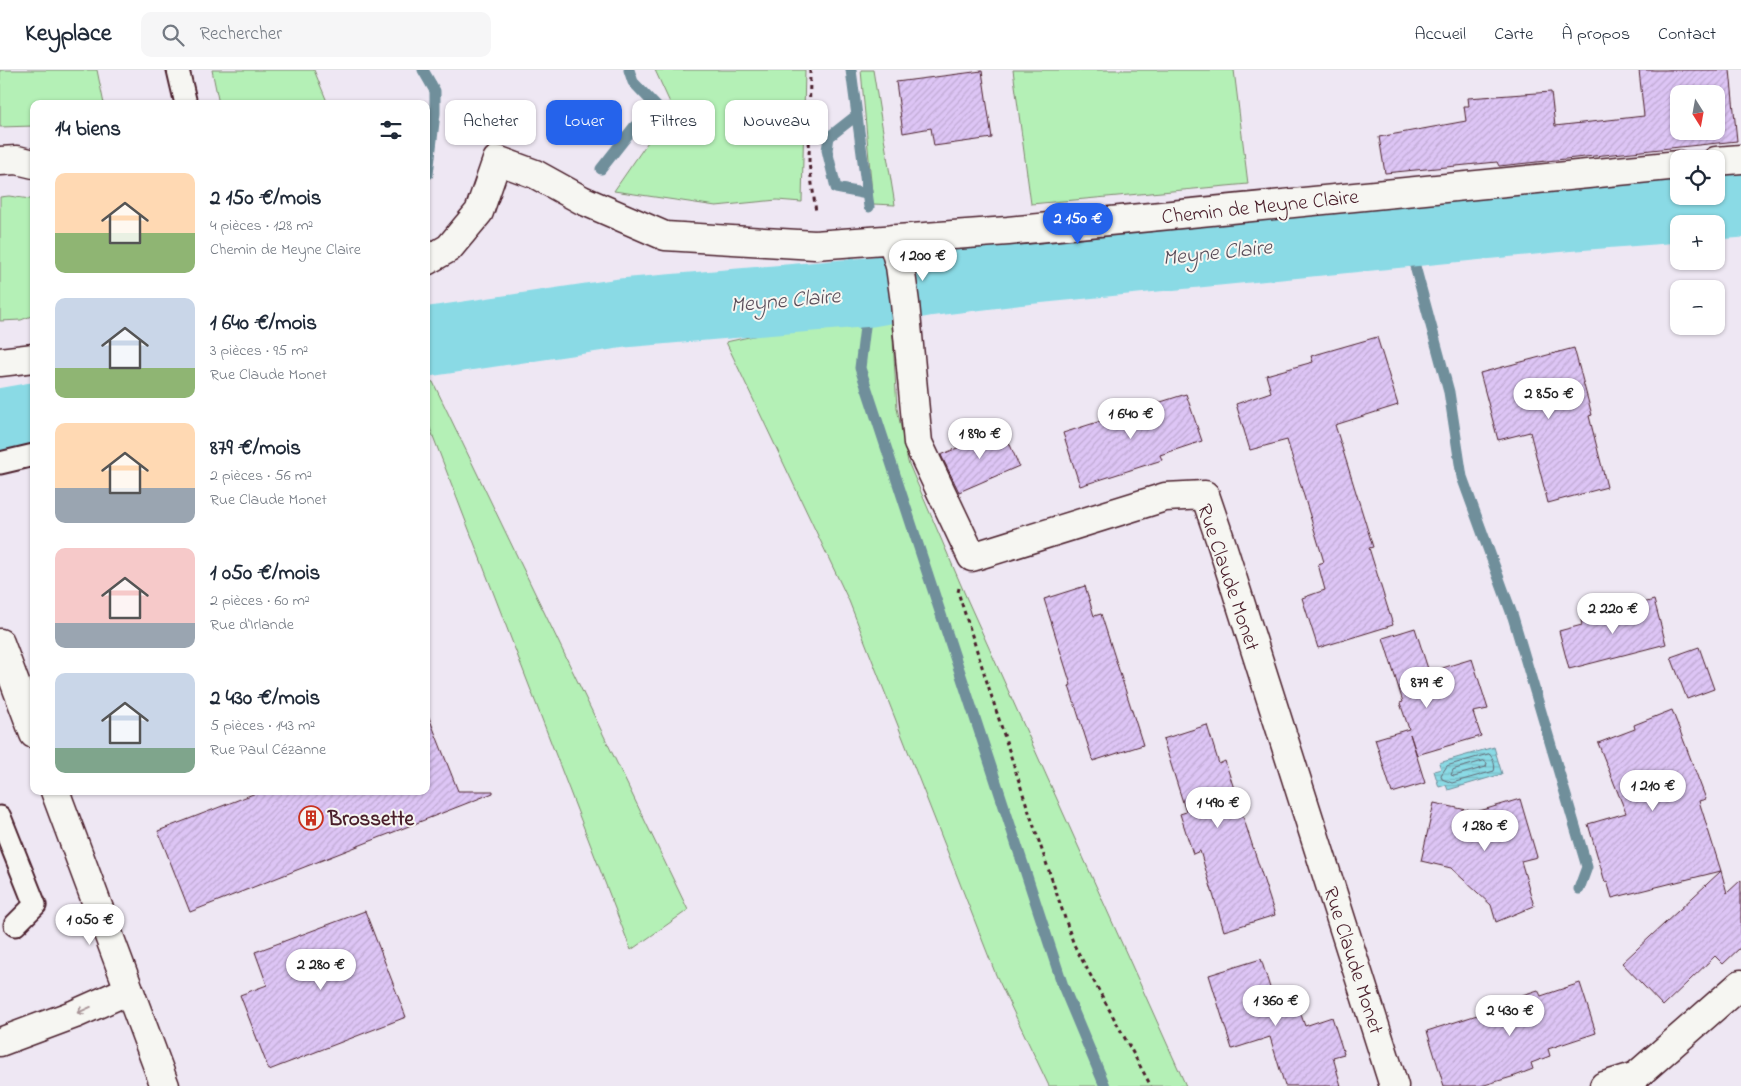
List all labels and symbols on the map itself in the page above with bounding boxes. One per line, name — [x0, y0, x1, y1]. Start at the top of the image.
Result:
north arrow — [1670, 85, 1725, 140]
street label: Chemin de Meyne Claire — [1160, 183, 1361, 235]
pin: 2 150 € — [1032, 202, 1124, 245]
water label: Meyne Claire — [1161, 232, 1275, 276]
pin: 1 200 € — [877, 240, 969, 282]
water label: Meyne Claire — [729, 281, 843, 323]
pin: 2 850 € — [1503, 378, 1595, 420]
pin: 1 640 € — [1085, 398, 1177, 440]
pin: 1 890 € — [934, 418, 1026, 460]
street label: Rue Claude Monet — [1188, 500, 1266, 655]
pin: 2 220 € — [1567, 592, 1659, 635]
pin: 879 € — [1392, 666, 1462, 709]
pin: 1 210 € — [1607, 770, 1699, 812]
pin: 1 490 € — [1172, 786, 1264, 829]
building icon: Brossette — [298, 805, 324, 831]
place label: Brossette — [327, 805, 414, 835]
pin: 1 280 € — [1439, 810, 1531, 852]
street label: Rue Claude Monet — [1314, 883, 1390, 1038]
pin: 1 050 € — [44, 904, 136, 946]
pin: 2 280 € — [275, 948, 367, 991]
pin: 1 360 € — [1230, 984, 1322, 1027]
pin: 2 430 € — [1464, 994, 1556, 1037]
one-way arrow — [77, 1006, 92, 1015]

